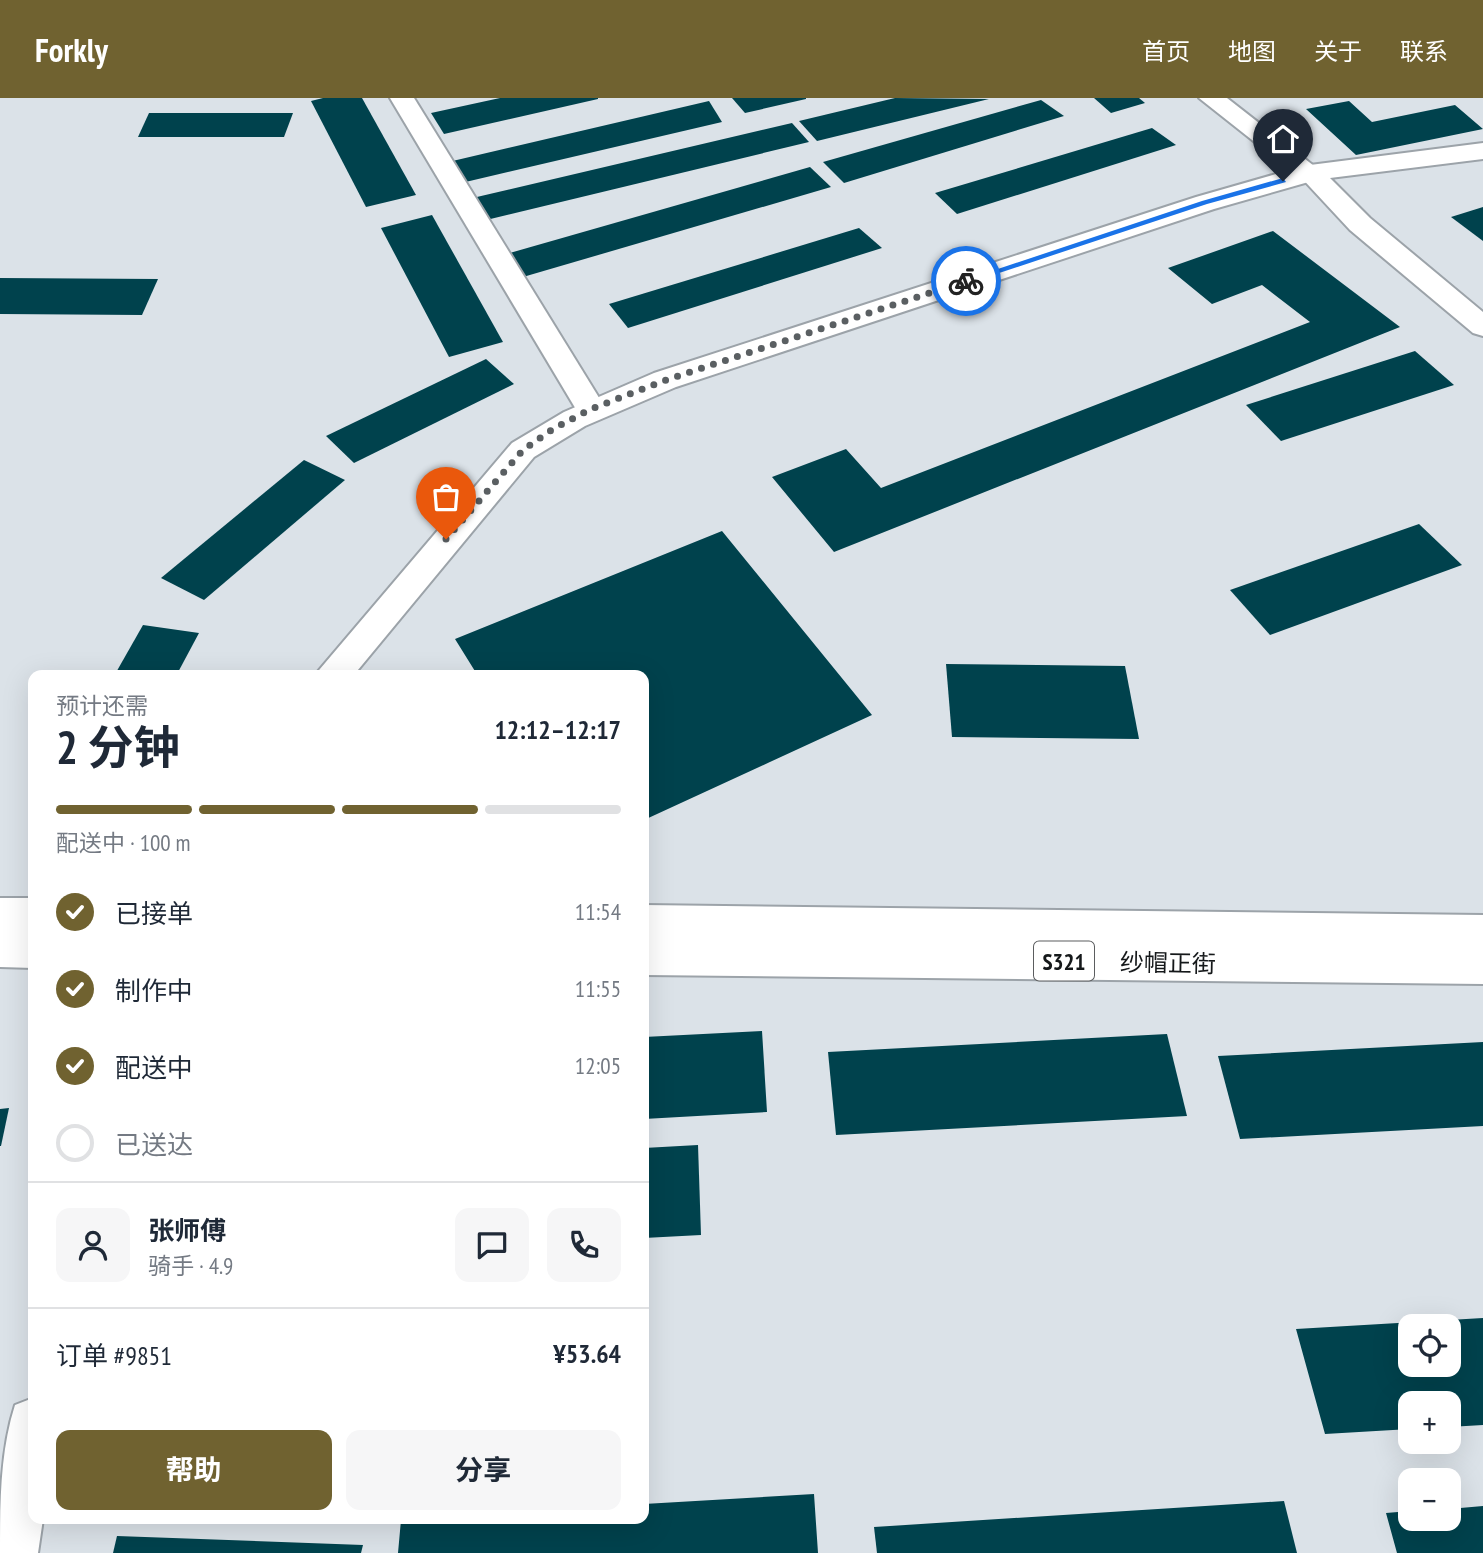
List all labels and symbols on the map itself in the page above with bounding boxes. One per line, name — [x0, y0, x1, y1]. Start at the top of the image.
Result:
pin — [1253, 109, 1313, 181]
courier — [931, 246, 1001, 316]
pin — [416, 467, 476, 539]
road number: S321 — [1034, 942, 1094, 981]
street label: 纱帽正街 — [1120, 947, 1216, 979]

